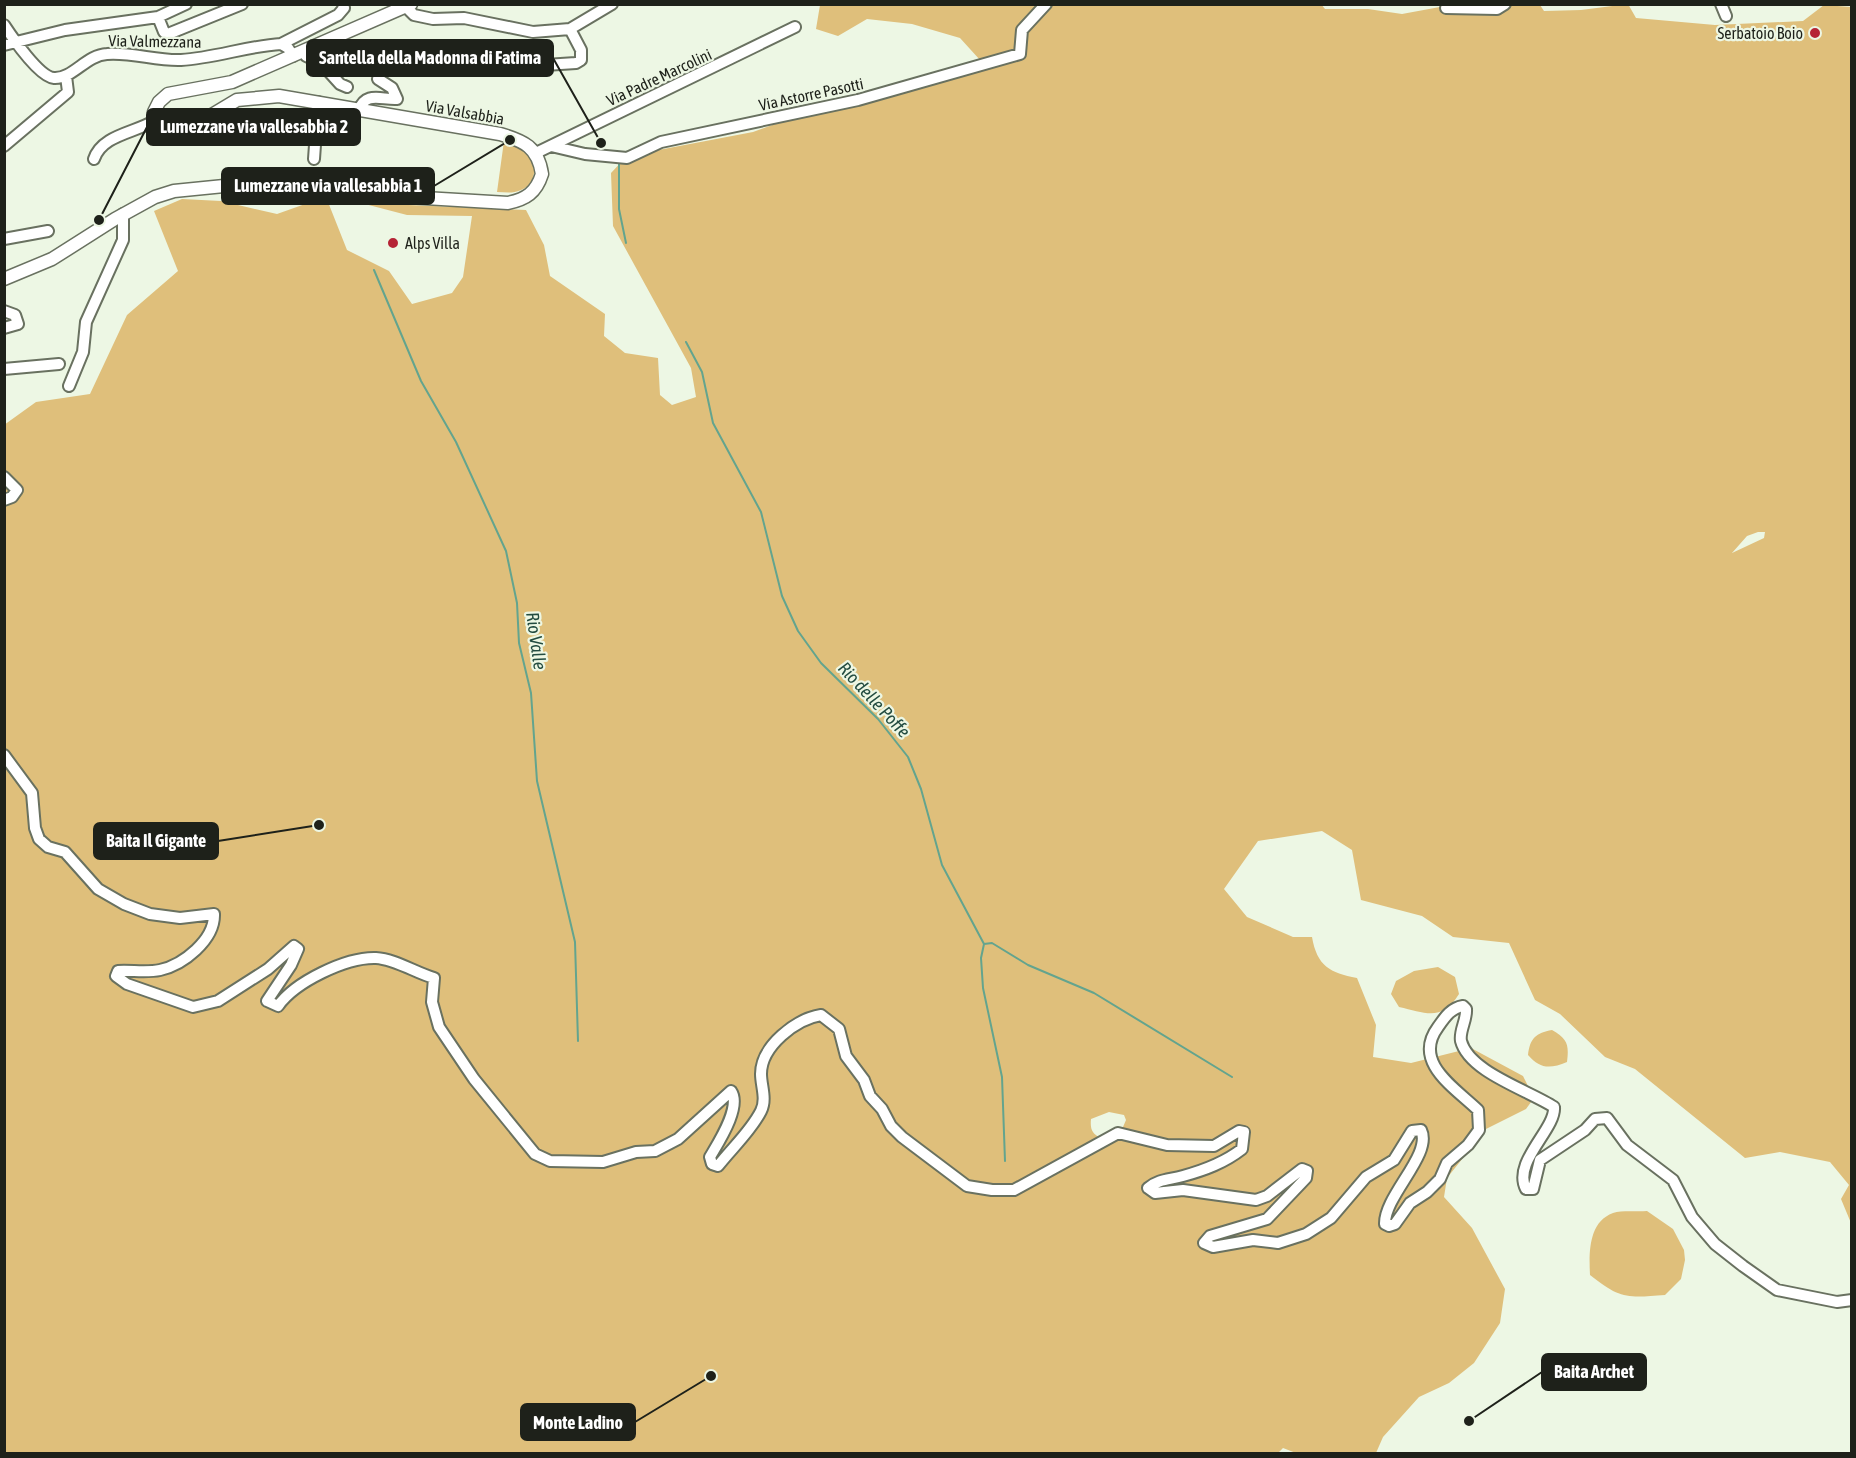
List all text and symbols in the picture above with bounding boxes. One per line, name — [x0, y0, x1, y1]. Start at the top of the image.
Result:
place label: Serbatoio Boio — [1718, 24, 1803, 42]
marker: Serbatoio Boio — [1808, 26, 1822, 40]
street label: Via Valmezzana — [108, 31, 202, 51]
callout: Santella della Madonna di Fatima — [307, 40, 553, 76]
street label: Via Padre Marcolini — [604, 45, 714, 109]
text: Santella della Madonna di Fatima — [319, 47, 541, 68]
street label: Via Astorre Pasotti — [757, 74, 865, 114]
street label: Via Valsabbia — [424, 96, 506, 128]
callout: Lumezzane via vallesabbia 2 — [147, 109, 360, 145]
text: Lumezzane via vallesabbia 2 — [160, 116, 348, 137]
callout: Lumezzane via vallesabbia 1 — [222, 168, 434, 204]
text: Lumezzane via vallesabbia 1 — [234, 175, 422, 196]
place label: Alps Villa — [405, 234, 460, 253]
marker: Alps Villa — [386, 236, 400, 250]
water label: Rio Valle — [522, 611, 551, 671]
water label: Rio delle Poffe — [834, 657, 915, 742]
callout: Baita Il Gigante — [94, 823, 218, 859]
text: Baita Il Gigante — [106, 830, 206, 851]
callout: Baita Archet — [1542, 1354, 1646, 1390]
text: Baita Archet — [1554, 1361, 1635, 1382]
callout: Monte Ladino — [521, 1404, 635, 1440]
text: Monte Ladino — [533, 1412, 623, 1433]

